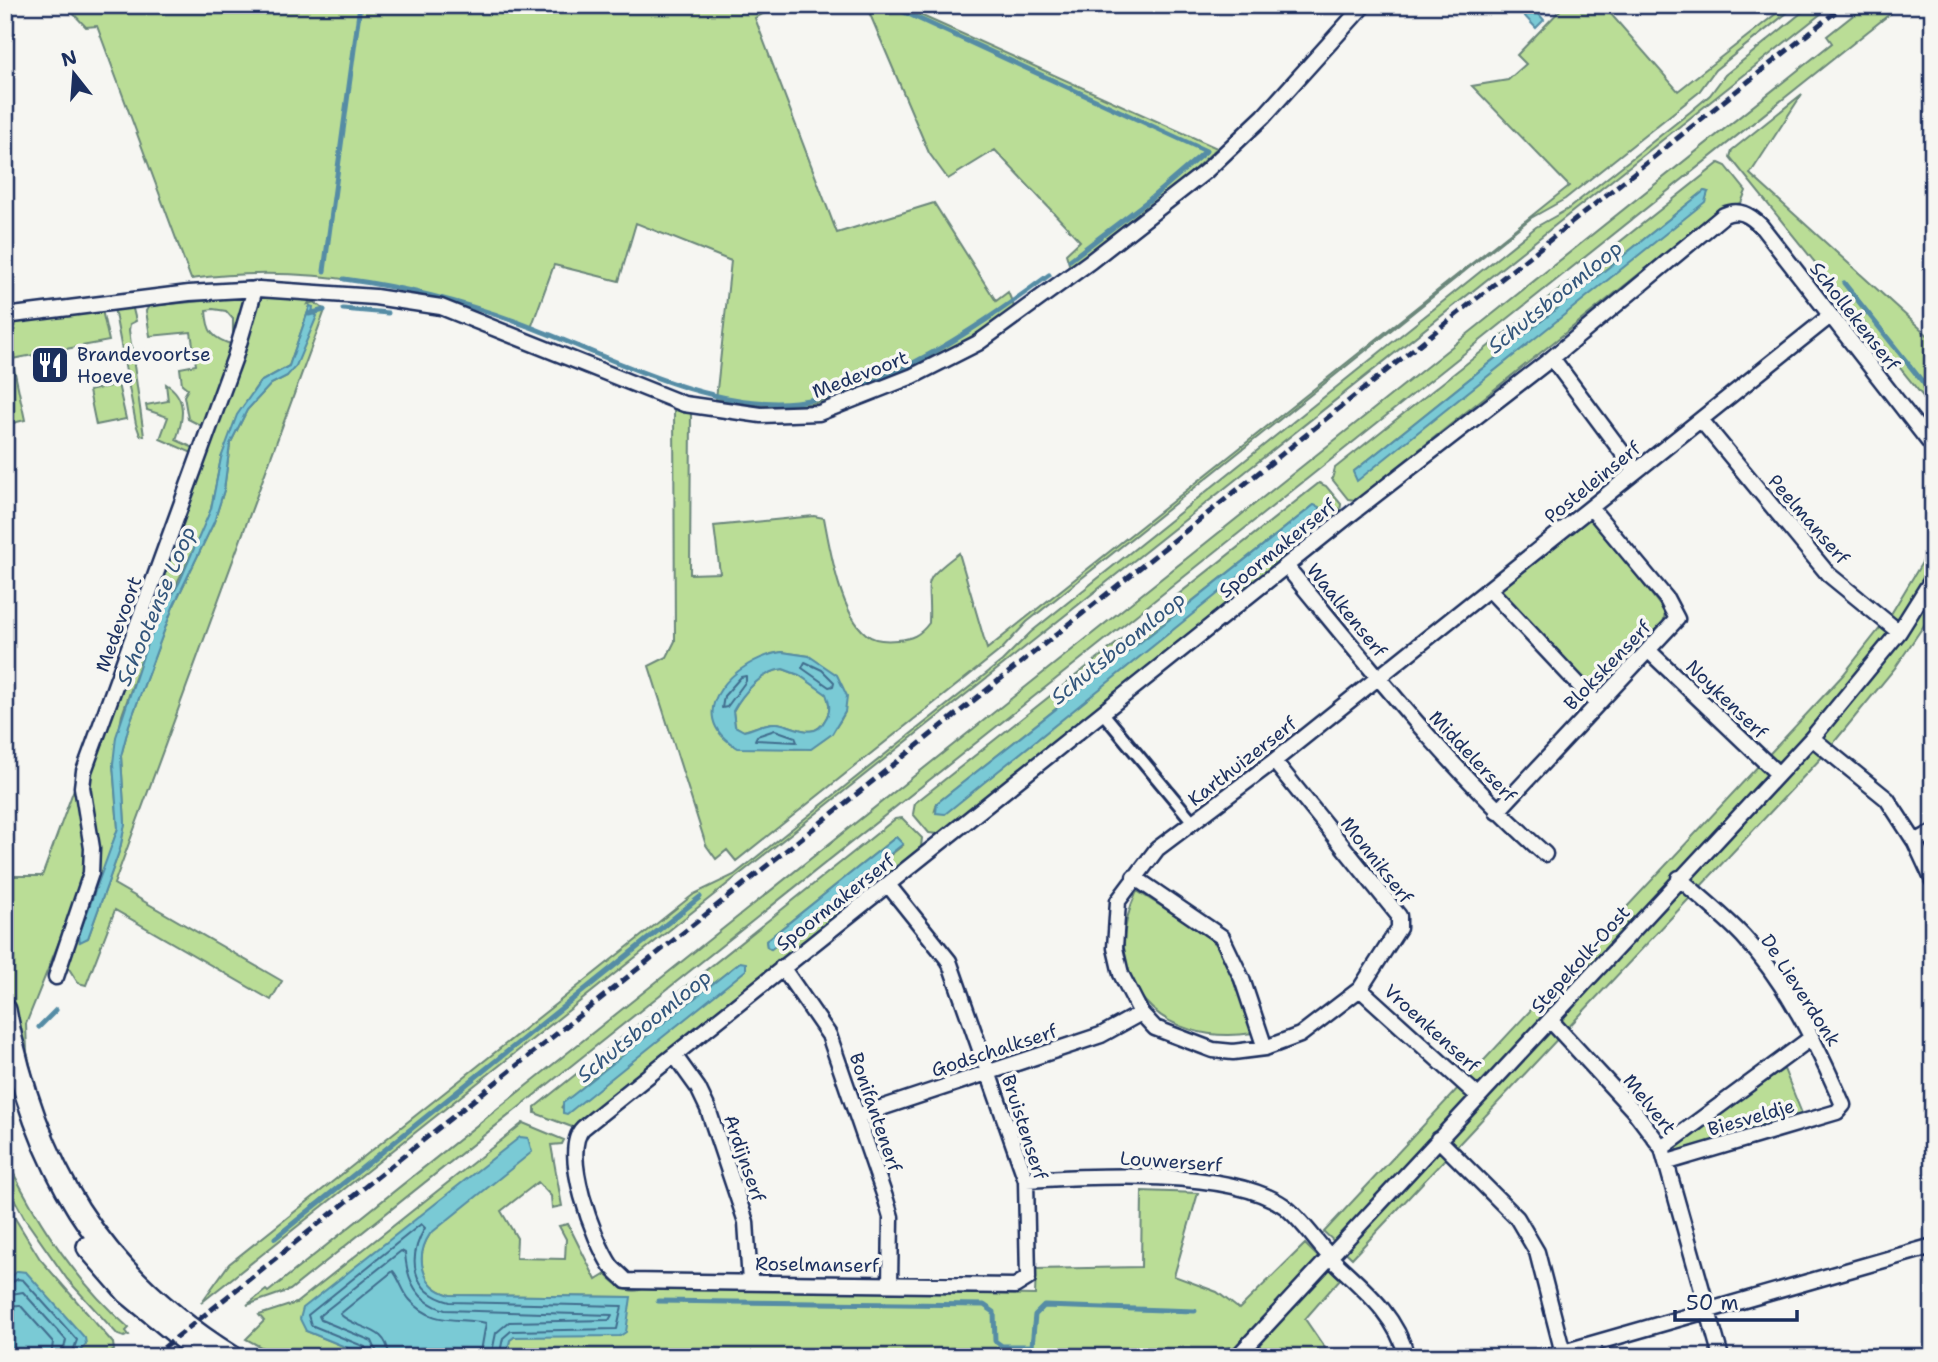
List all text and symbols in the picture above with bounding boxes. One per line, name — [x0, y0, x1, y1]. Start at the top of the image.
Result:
north arrow — [38, 38, 108, 108]
text: N — [58, 44, 80, 72]
water label: Schutsboomloop — [1482, 234, 1628, 360]
street label: Schollekenserf — [1804, 257, 1906, 377]
place label: Brandevoortse Hoeve — [77, 342, 211, 389]
restaurant icon: Brandevoortse Hoeve — [29, 344, 71, 386]
street label: Medevoort — [809, 345, 912, 404]
street label: Posteleinserf — [1539, 435, 1646, 529]
street label: Peelmanserf — [1763, 469, 1855, 571]
street label: Spoormakerserf — [1214, 493, 1342, 603]
water label: Schootense Loop — [110, 522, 202, 690]
street label: Waalkenserf — [1301, 558, 1393, 663]
street label: Medevoort — [90, 573, 147, 676]
water label: Schutsboomloop — [1045, 585, 1191, 711]
street label: Blokskenserf — [1558, 614, 1657, 716]
street label: Noykenserf — [1681, 654, 1773, 745]
street label: Middelerserf — [1424, 705, 1522, 808]
street label: Karthuizerserf — [1183, 710, 1303, 812]
street label: Monnikserf — [1335, 812, 1419, 910]
street label: Spoormakerserf — [771, 848, 901, 957]
street label: Stepekolk-Oost — [1525, 900, 1636, 1019]
street label: De Lieverdonk — [1755, 929, 1846, 1051]
water label: Schutsboomloop — [571, 963, 717, 1089]
street label: Vroenkenserf — [1378, 979, 1486, 1079]
street label: Godschalkserf — [928, 1018, 1061, 1083]
street label: Bonifantenerf — [844, 1049, 908, 1176]
street label: Melvert — [1618, 1069, 1682, 1140]
street label: Bruistenserf — [996, 1071, 1054, 1184]
street label: Biesveldje — [1705, 1093, 1798, 1142]
street label: Ardijnserf — [718, 1111, 771, 1206]
street label: Louwerserf — [1119, 1145, 1224, 1178]
street label: Roselmanserf — [755, 1251, 880, 1278]
scale bar — [1675, 1278, 1798, 1322]
text: 50 m — [1686, 1289, 1739, 1317]

